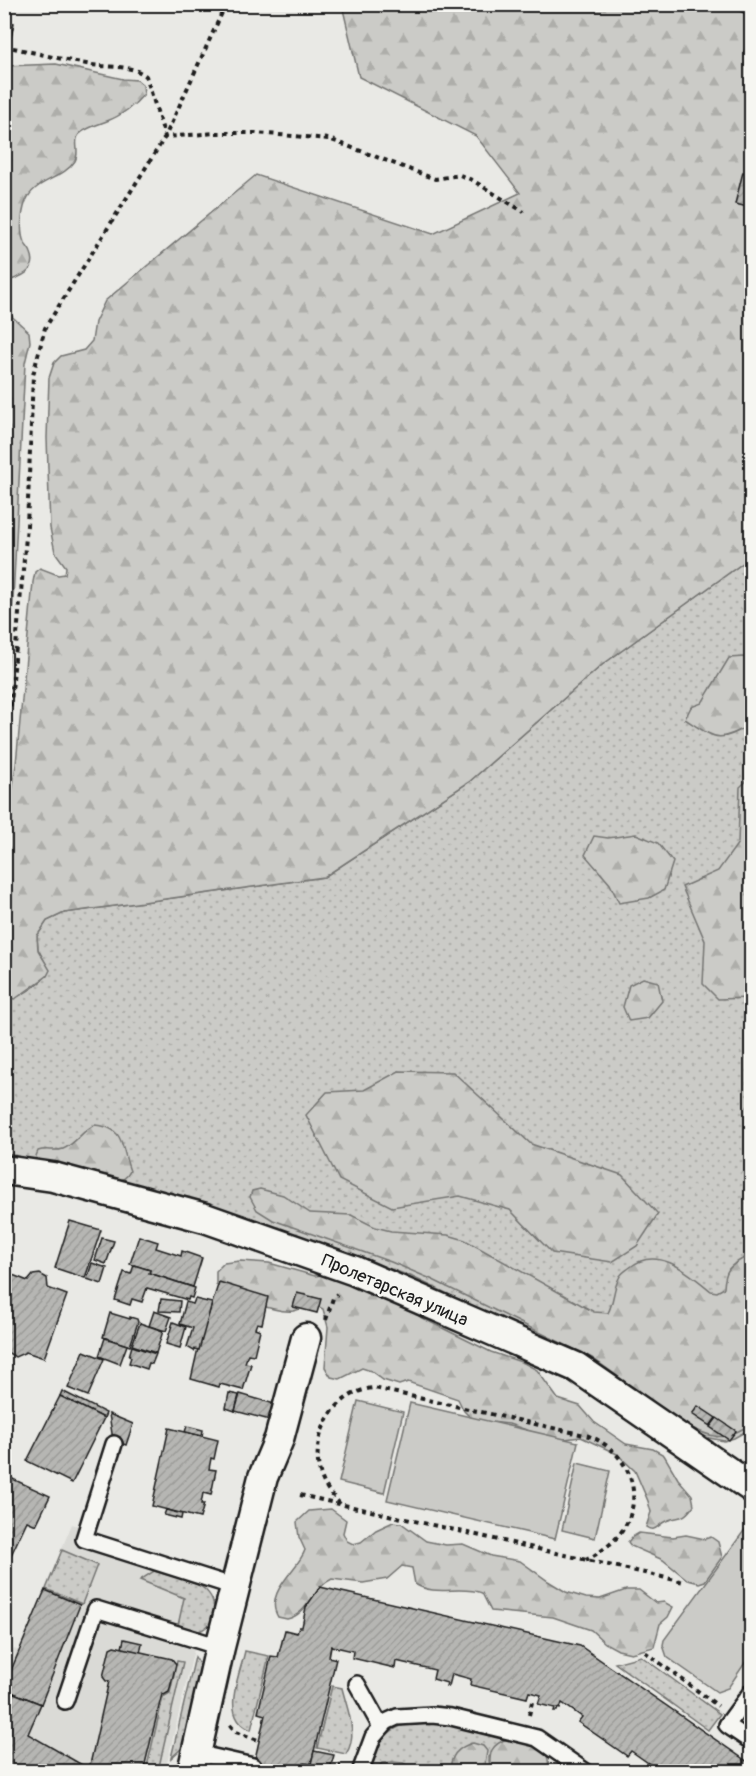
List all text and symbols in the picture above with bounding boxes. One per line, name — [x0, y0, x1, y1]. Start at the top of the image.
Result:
street label: Пролетарская улица — [318, 1249, 472, 1332]

